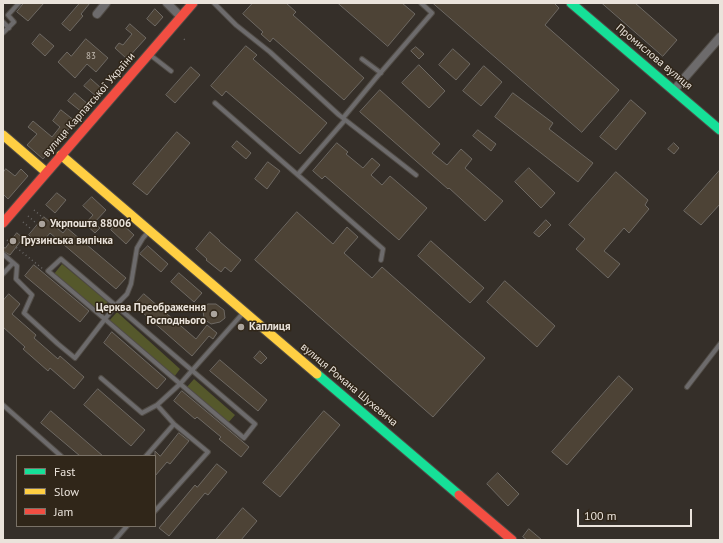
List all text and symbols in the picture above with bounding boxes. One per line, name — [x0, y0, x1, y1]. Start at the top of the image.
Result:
street label: Промислова вулиця — [613, 21, 695, 93]
street label: вулиця Карпатської України — [40, 50, 138, 160]
house number: 83 — [86, 51, 96, 61]
place label: Укрпошта 88006 — [50, 217, 131, 231]
marker: Укрпошта 88006 — [37, 219, 47, 229]
place label: Грузинська випічка — [21, 234, 113, 248]
marker: Грузинська випічка — [8, 236, 18, 246]
place label: Церква Преображення Господнього — [96, 301, 206, 327]
marker: Церква Преображення Господнього — [209, 309, 219, 319]
place label: Каплиця — [249, 320, 290, 334]
marker: Каплиця — [236, 322, 246, 332]
street label: вулиця Романа Шухевича — [298, 340, 400, 430]
legend — [16, 455, 156, 527]
text: Fast — [54, 464, 75, 479]
text: Slow — [54, 484, 79, 499]
scale bar — [579, 501, 694, 527]
text: Jam — [54, 504, 73, 519]
text: 100 m — [584, 508, 617, 523]

